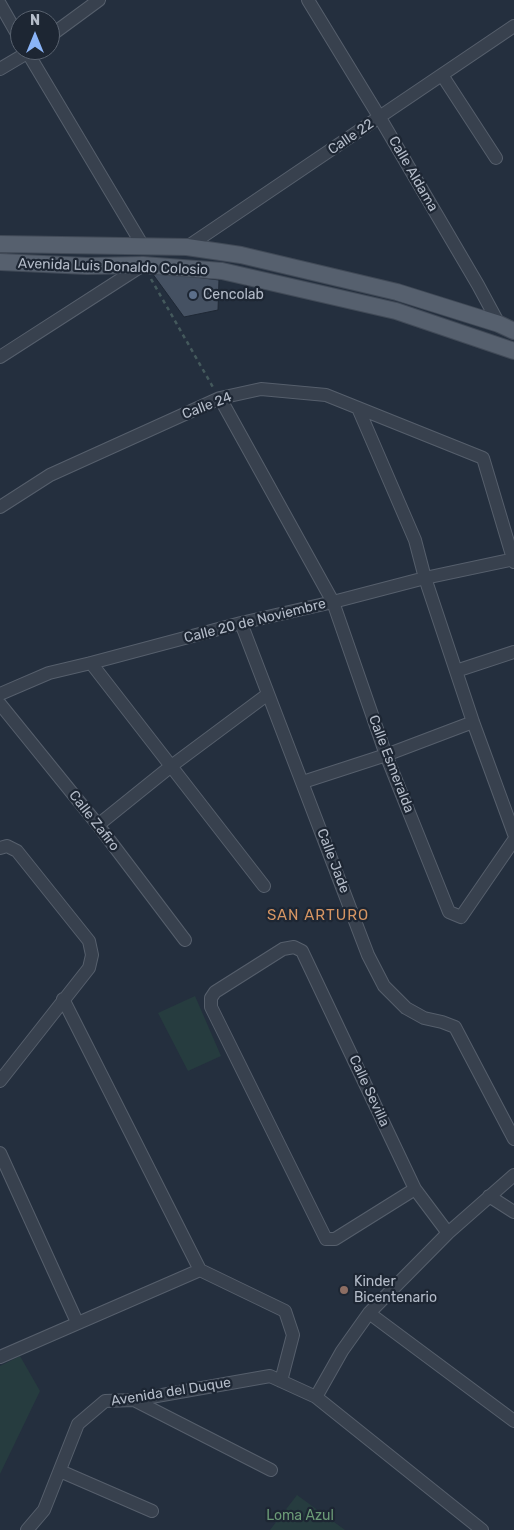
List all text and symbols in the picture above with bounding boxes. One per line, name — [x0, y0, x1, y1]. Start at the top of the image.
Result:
north arrow — [10, 10, 60, 60]
text: N — [30, 12, 40, 29]
street label: Calle 22 — [325, 116, 377, 158]
street label: Calle Aldama — [385, 133, 441, 215]
street label: Avenida Luis Donaldo Colosio — [18, 255, 208, 279]
place label: Cencolab — [203, 287, 264, 303]
marker: Cencolab — [187, 289, 199, 301]
street label: Calle 24 — [180, 389, 234, 423]
street label: Calle 20 de Noviembre — [182, 595, 328, 647]
street label: Calle Esmeralda — [365, 713, 417, 815]
street label: Calle Zafiro — [65, 787, 123, 855]
street label: Calle Jade — [313, 826, 353, 896]
district label: SAN ARTURO — [266, 907, 370, 925]
street label: Calle Sevilla — [345, 1053, 393, 1129]
place label: Kinder Bicentenario — [354, 1274, 437, 1306]
marker: Kinder Bicentenario — [338, 1284, 350, 1296]
street label: Avenida del Duque — [110, 1374, 232, 1410]
park label: Loma Azul — [266, 1508, 334, 1524]

